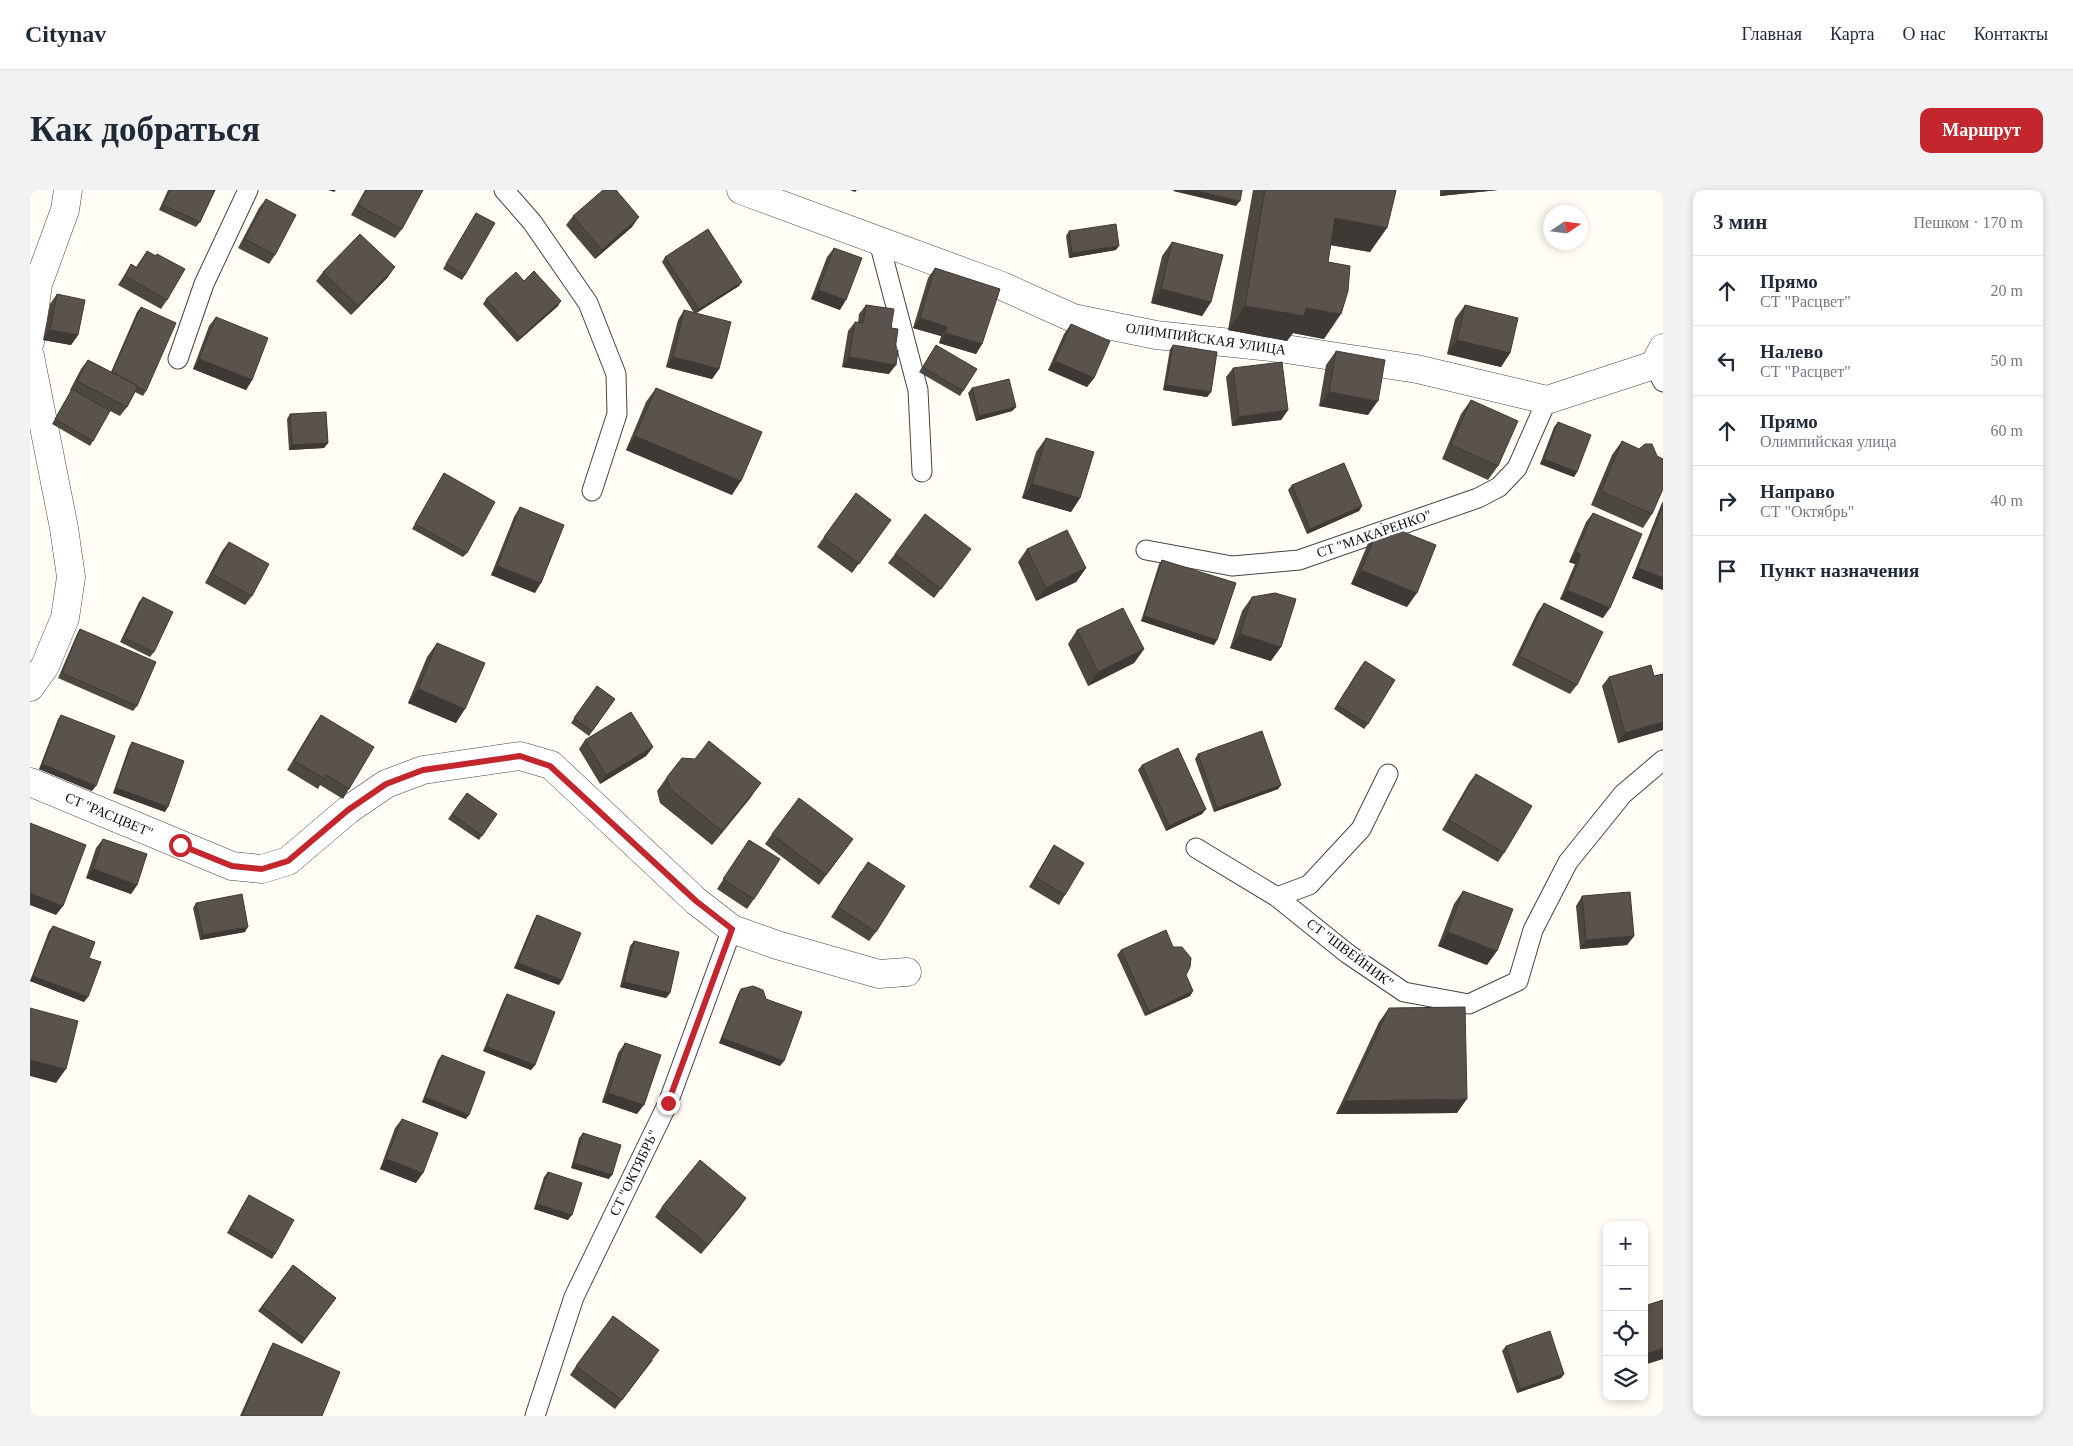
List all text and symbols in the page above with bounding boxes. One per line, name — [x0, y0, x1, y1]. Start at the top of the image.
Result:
text: Citynav — [25, 21, 106, 47]
text: Главная — [1742, 24, 1802, 44]
text: Карта — [1830, 24, 1875, 44]
text: О нас — [1903, 24, 1946, 44]
text: Контакты — [1974, 24, 2048, 44]
button: Маршрут — [1920, 108, 2043, 153]
text: Как добраться — [30, 110, 260, 149]
north arrow — [1543, 205, 1588, 250]
text: 3 мин — [1713, 210, 1767, 234]
text: Пешком · 170 m — [1913, 214, 2023, 231]
text: Прямо — [1760, 271, 1818, 292]
icon: ahead — [1713, 277, 1741, 305]
text: 20 m — [1991, 282, 2023, 299]
text: СТ "Расцвет" — [1760, 293, 1851, 310]
street label: ОЛИМПИЙСКАЯ УЛИЦА — [1125, 319, 1288, 358]
text: Налево — [1760, 341, 1823, 362]
icon: left — [1713, 347, 1741, 375]
text: 50 m — [1991, 352, 2023, 369]
text: СТ "Расцвет" — [1760, 363, 1851, 380]
text: Прямо — [1760, 411, 1818, 432]
icon: ahead — [1713, 417, 1741, 445]
text: 60 m — [1991, 422, 2023, 439]
text: Олимпийская улица — [1760, 433, 1897, 450]
text: Направо — [1760, 481, 1835, 502]
icon: right — [1713, 487, 1741, 515]
text: 40 m — [1991, 492, 2023, 509]
text: СТ "Октябрь" — [1760, 503, 1854, 520]
street label: СТ "МАКАРЕНКО" — [1315, 507, 1433, 561]
icon: arrive — [1713, 557, 1741, 585]
text: Пункт назначения — [1760, 560, 1919, 581]
street label: СТ "РАСЦВЕТ" — [63, 790, 155, 840]
route start — [169, 834, 192, 857]
street label: СТ "ШВЕЙНИК" — [1304, 915, 1397, 990]
route end — [657, 1092, 680, 1115]
street label: СТ "ОКТЯБРЬ" — [607, 1128, 661, 1218]
map controls — [1603, 1221, 1648, 1401]
button: + — [1603, 1221, 1648, 1266]
button: − — [1603, 1266, 1648, 1311]
button: locate — [1603, 1311, 1648, 1356]
button: layers — [1603, 1356, 1648, 1401]

